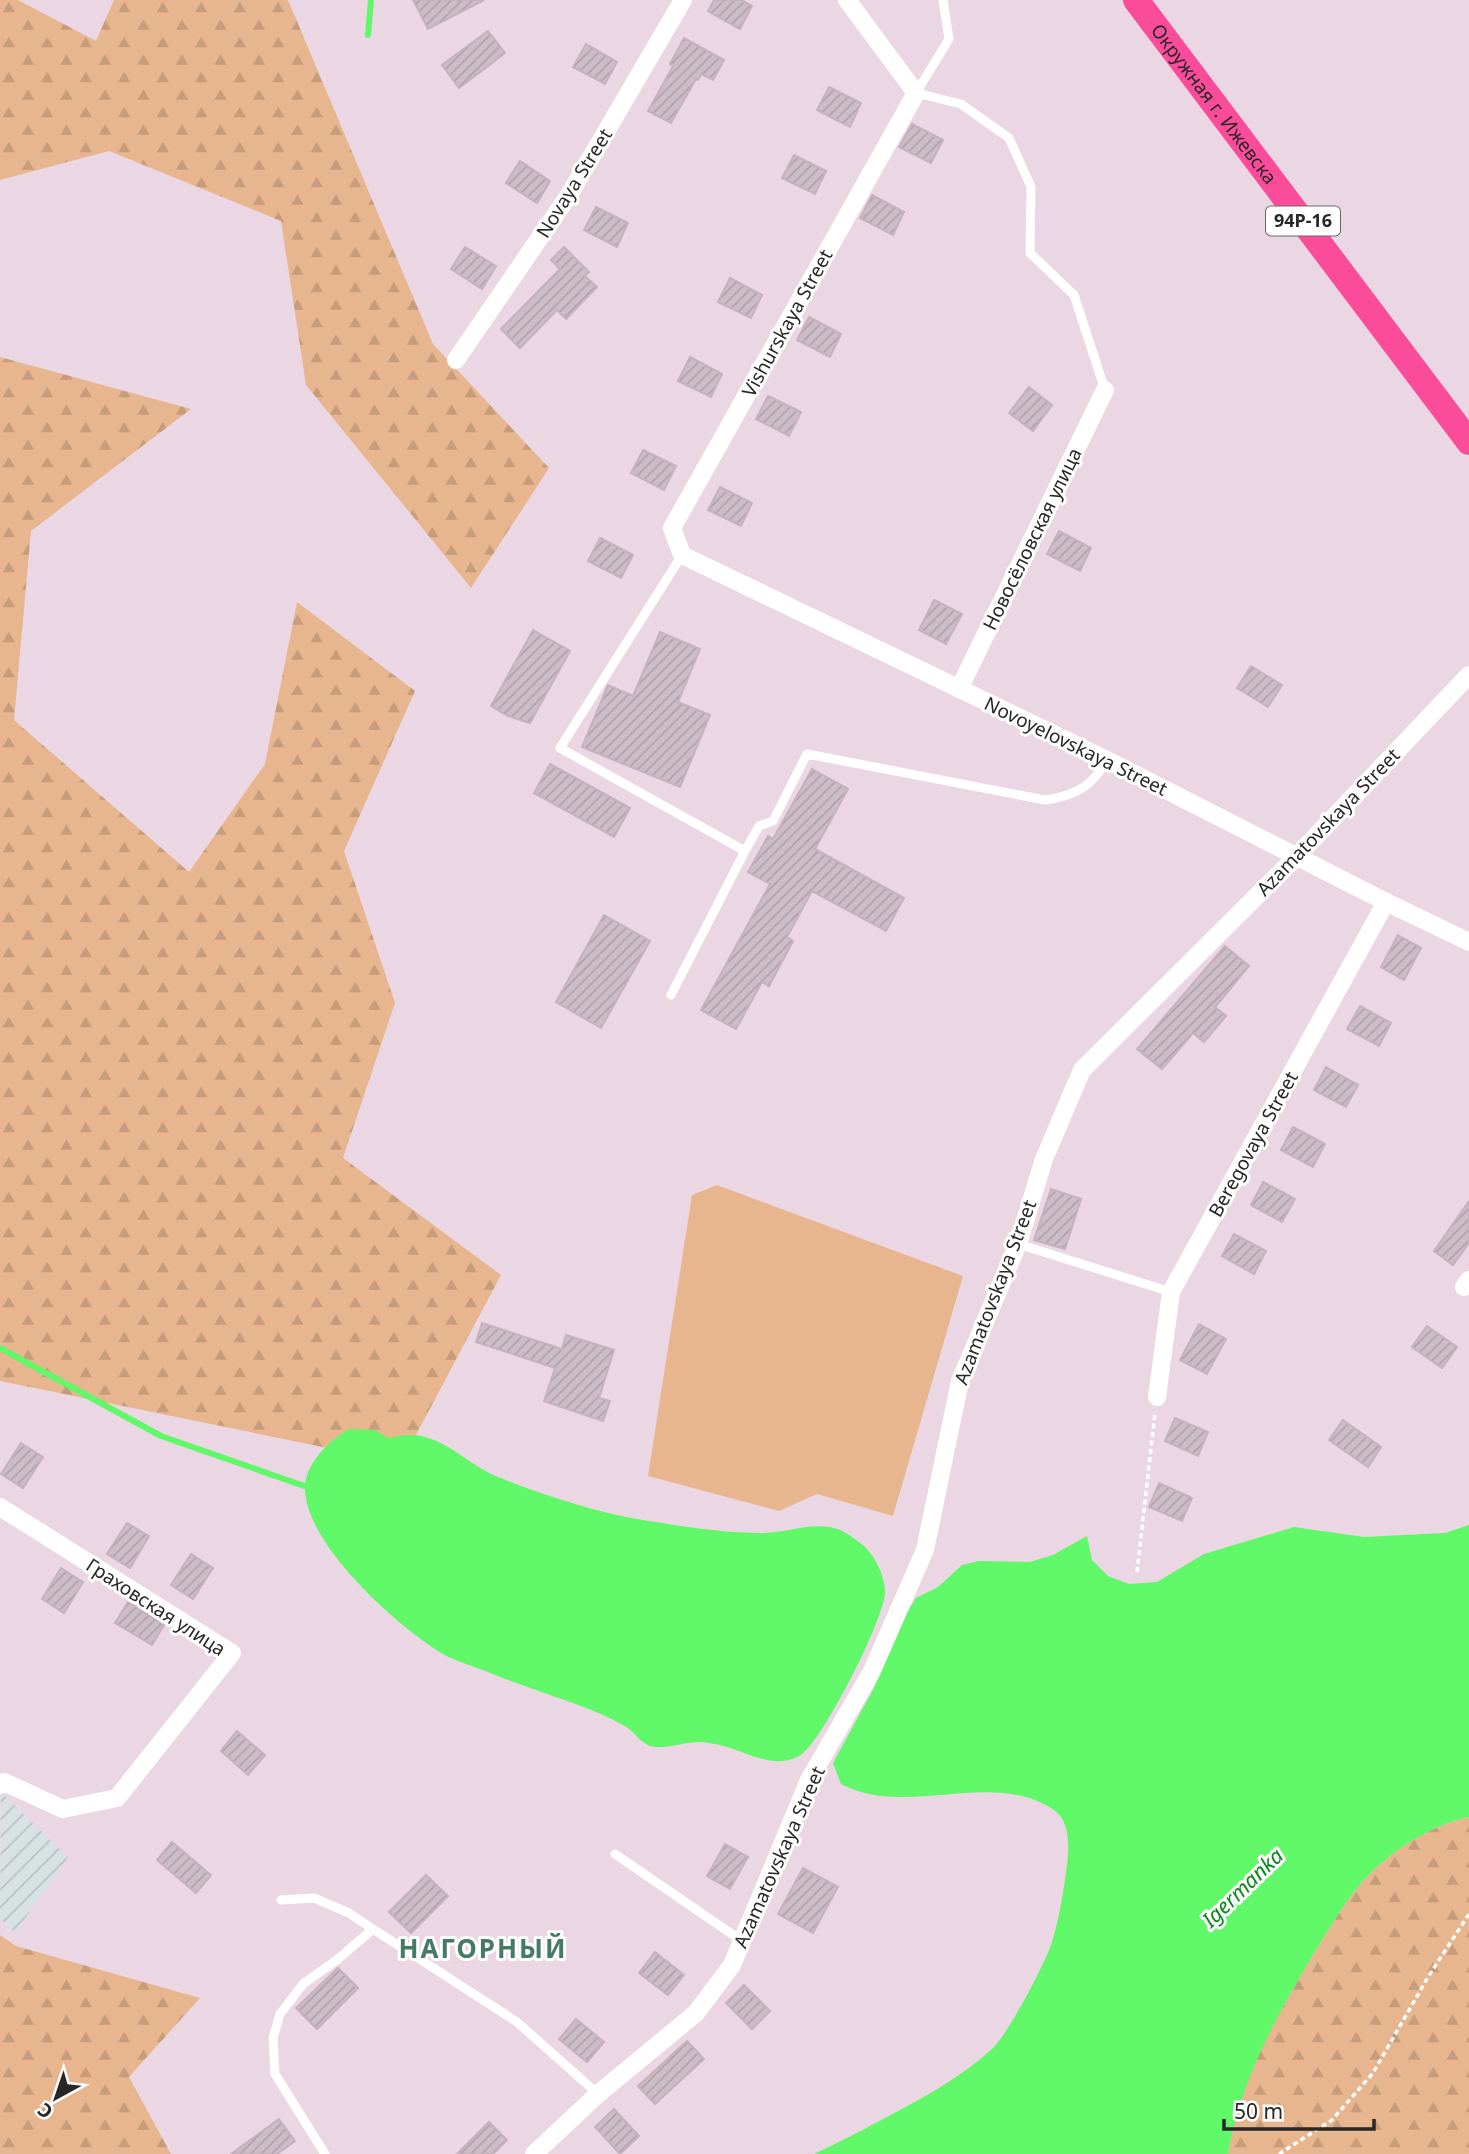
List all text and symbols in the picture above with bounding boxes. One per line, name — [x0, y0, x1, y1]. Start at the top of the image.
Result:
street label: Окружная г. Ижевска — [1145, 18, 1283, 189]
street label: Novaya Street — [530, 123, 618, 243]
road number: 94Р-16 — [1266, 206, 1340, 236]
street label: Vishurskaya Street — [736, 244, 838, 401]
street label: Новосёловская улица — [977, 444, 1087, 634]
street label: Novoyelovskaya Street — [980, 690, 1172, 802]
street label: Azamatovskaya Street — [1251, 742, 1406, 902]
street label: Beregovaya Street — [1202, 1066, 1304, 1221]
street label: Azamatovskaya Street — [948, 1196, 1042, 1388]
street label: Граховская улица — [81, 1552, 231, 1662]
street label: Azamatovskaya Street — [727, 1762, 831, 1952]
water label: Igermanka — [1195, 1842, 1289, 1934]
district label: НАГОРНЫЙ — [398, 1930, 568, 1966]
north arrow — [21, 2063, 91, 2133]
scale bar — [1224, 2088, 1374, 2132]
text: С — [32, 2097, 58, 2125]
text: 50 m — [1234, 2097, 1283, 2125]

